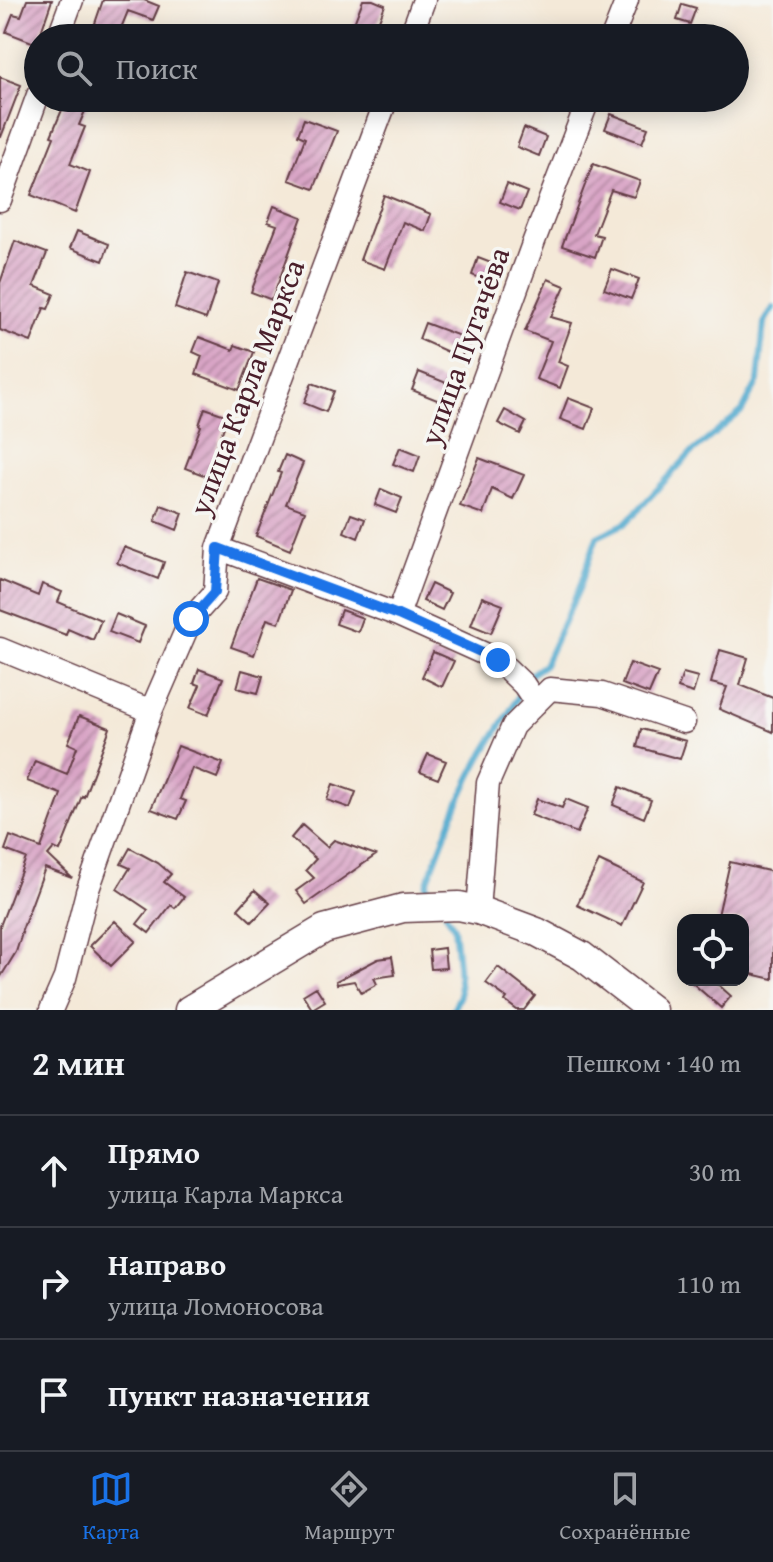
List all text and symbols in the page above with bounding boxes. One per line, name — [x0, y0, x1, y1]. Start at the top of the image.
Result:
search box — [24, 24, 749, 112]
icon: search — [52, 46, 96, 90]
text: Поиск — [116, 46, 198, 90]
street label: улица Пугачёва — [407, 240, 521, 452]
street label: улица Карла Маркса — [177, 252, 315, 522]
route start — [173, 601, 209, 637]
route end — [480, 642, 516, 678]
map controls — [677, 914, 749, 986]
button: locate — [677, 914, 749, 986]
text: 2 мин — [32, 1038, 125, 1087]
text: Пешком · 140 m — [567, 1043, 741, 1082]
text: Прямо — [108, 1130, 200, 1174]
icon: ahead — [32, 1149, 76, 1193]
text: 30 m — [689, 1152, 741, 1191]
text: улица Карла Маркса — [108, 1174, 343, 1213]
text: Направо — [108, 1242, 226, 1286]
icon: right — [32, 1261, 76, 1305]
text: 110 m — [676, 1264, 741, 1303]
text: улица Ломоносова — [108, 1286, 324, 1325]
icon: arrive — [32, 1373, 76, 1417]
text: Пункт назначения — [108, 1373, 370, 1417]
tab: Карта — [82, 1467, 139, 1547]
tab: Маршрут — [304, 1467, 394, 1547]
tab: Сохранённые — [559, 1467, 690, 1547]

